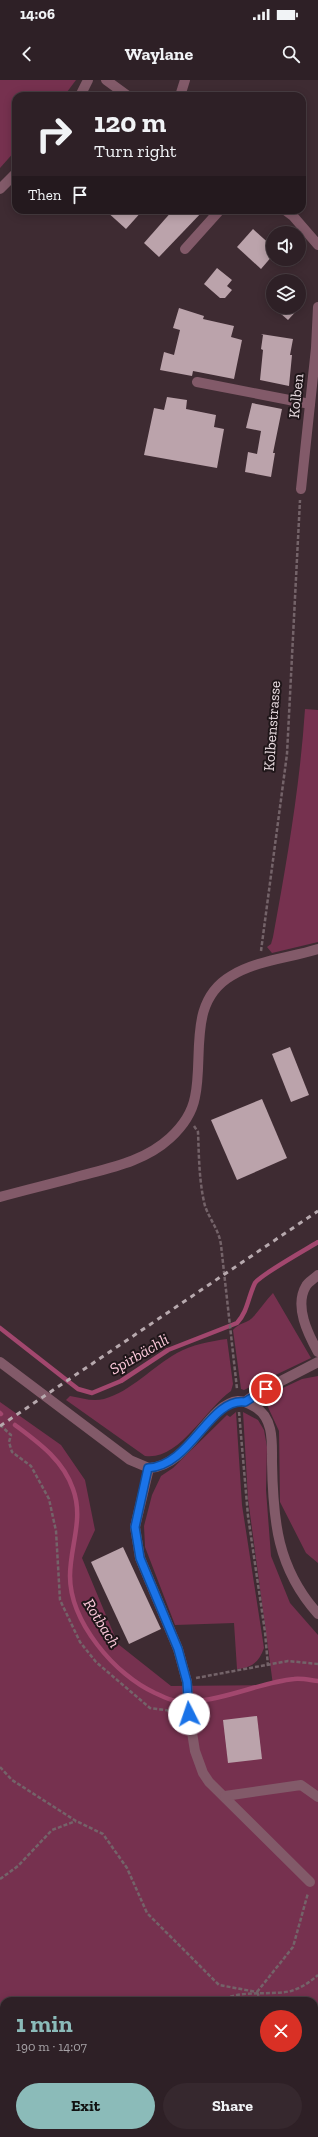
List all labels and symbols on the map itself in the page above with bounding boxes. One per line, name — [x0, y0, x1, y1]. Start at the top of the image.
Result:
street label: Kolben — [285, 372, 307, 419]
street label: Kolbenstrasse — [260, 680, 284, 772]
water label: Spirbächli — [106, 1329, 172, 1379]
pin — [249, 1372, 283, 1406]
water label: Rotbach — [80, 1595, 124, 1651]
position arrow — [168, 1693, 210, 1735]

